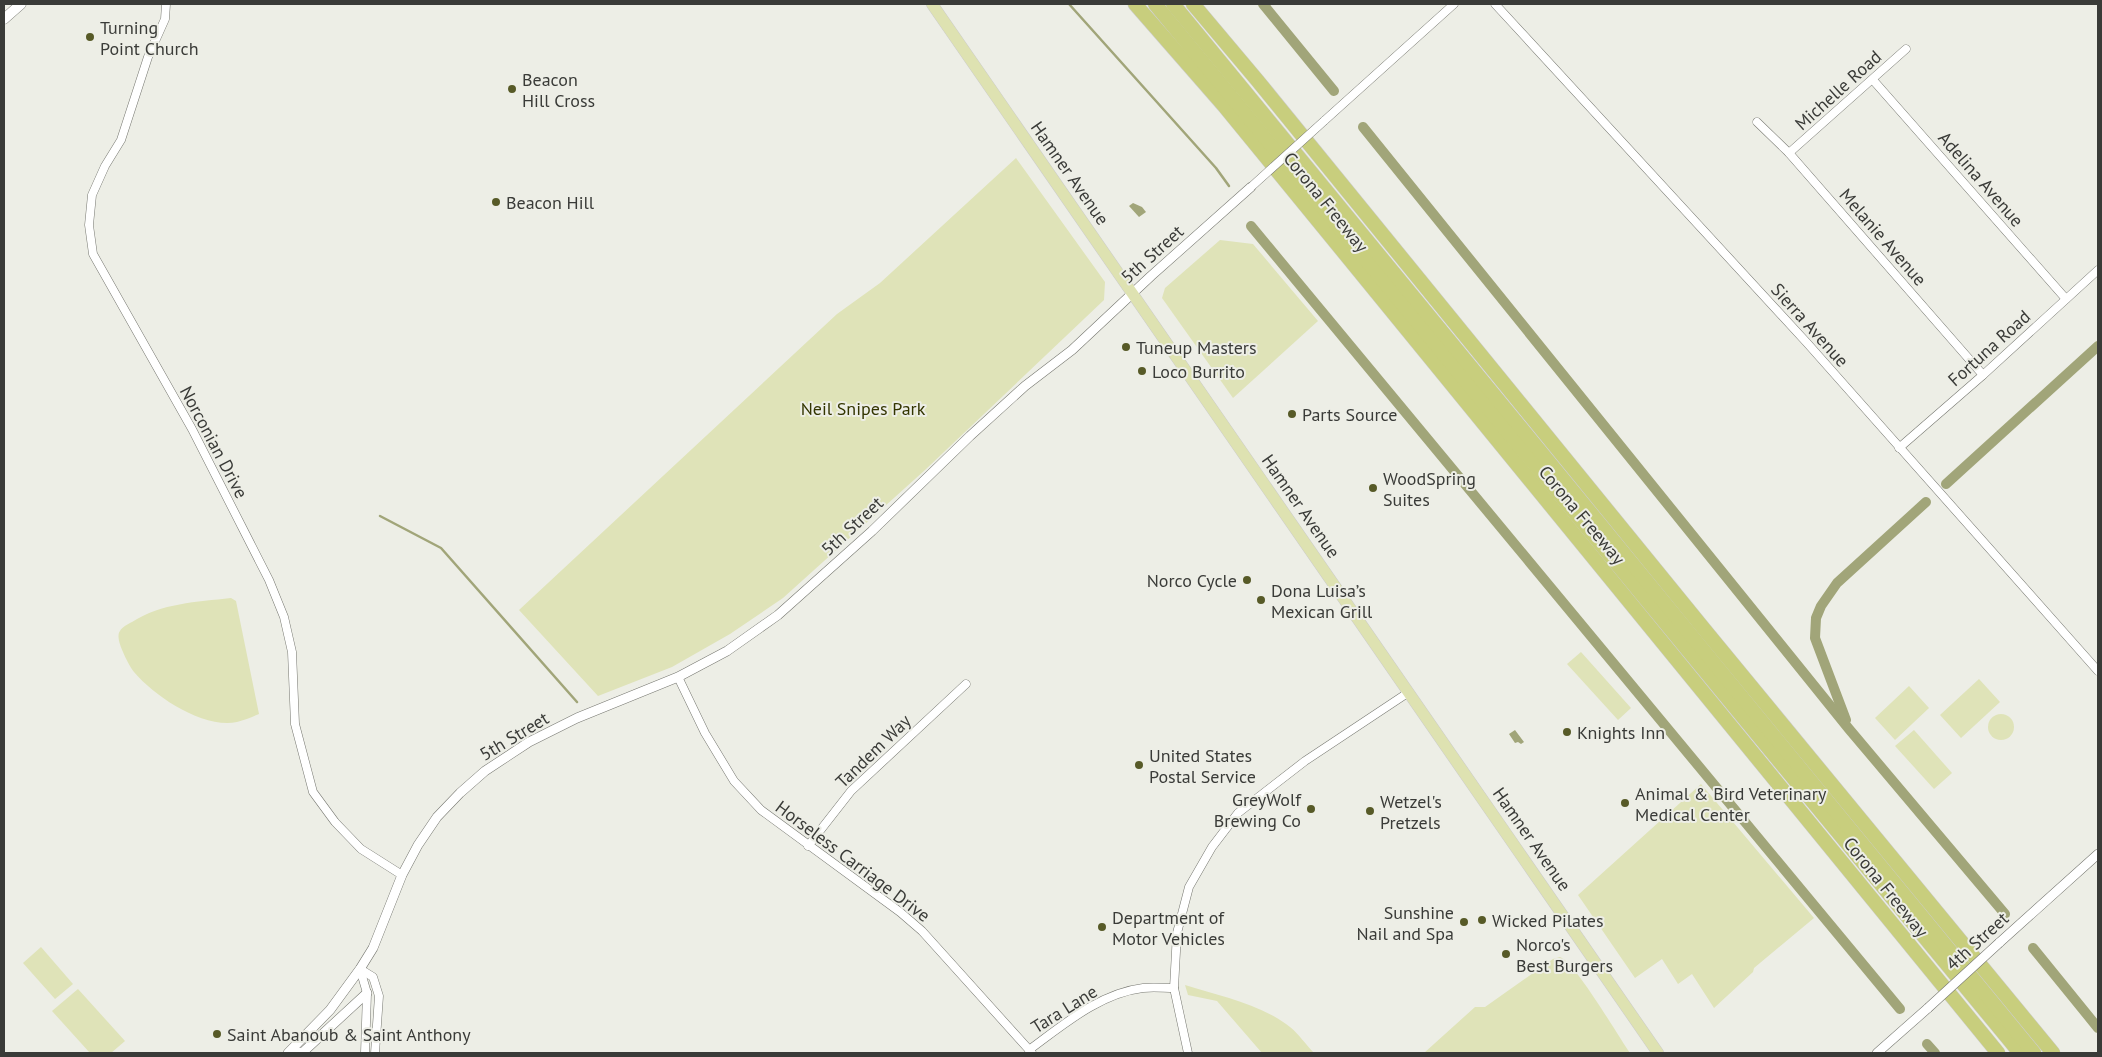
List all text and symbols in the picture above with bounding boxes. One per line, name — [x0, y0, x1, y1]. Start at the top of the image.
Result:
place label: Turning Point Church — [100, 16, 199, 60]
marker: Turning Point Church — [84, 31, 96, 43]
street label: Michelle Road — [1790, 45, 1886, 135]
place label: Beacon Hill Cross — [522, 68, 595, 112]
marker: Beacon Hill Cross — [506, 83, 518, 95]
street label: Hamner Avenue — [1026, 117, 1114, 229]
street label: Adelina Avenue — [1933, 127, 2029, 231]
street label: Corona Freeway — [1279, 147, 1374, 257]
street label: Melanie Avenue — [1834, 183, 1932, 291]
place label: Beacon Hill — [506, 191, 595, 214]
marker: Beacon Hill — [490, 196, 502, 208]
street label: 5th Street — [1116, 220, 1188, 288]
street label: Sierra Avenue — [1766, 278, 1854, 372]
street label: Fortuna Road — [1943, 305, 2035, 391]
place label: Tuneup Masters — [1136, 336, 1257, 359]
marker: Tuneup Masters — [1120, 341, 1132, 353]
place label: Loco Burrito — [1152, 360, 1245, 383]
marker: Loco Burrito — [1136, 365, 1148, 377]
street label: Norconian Drive — [175, 382, 253, 502]
park label: Neil Snipes Park — [801, 397, 926, 420]
place label: Parts Source — [1302, 403, 1397, 426]
marker: Parts Source — [1286, 408, 1298, 420]
street label: Hamner Avenue — [1257, 450, 1345, 562]
street label: Corona Freeway — [1534, 461, 1631, 570]
place label: WoodSpring Suites — [1383, 467, 1476, 511]
marker: WoodSpring Suites — [1367, 482, 1379, 494]
street label: 5th Street — [816, 491, 888, 561]
place label: Norco Cycle — [1147, 569, 1237, 592]
marker: Norco Cycle — [1241, 574, 1253, 586]
place label: Dona Luisa’s Mexican Grill — [1271, 579, 1373, 623]
marker: Dona Luisa’s Mexican Grill — [1255, 594, 1267, 606]
street label: 5th Street — [475, 706, 553, 766]
street label: Tandem Way — [830, 709, 916, 793]
place label: Knights Inn — [1577, 721, 1665, 744]
marker: Knights Inn — [1561, 726, 1573, 738]
place label: United States Postal Service — [1149, 744, 1256, 788]
marker: United States Postal Service — [1133, 759, 1145, 771]
place label: Animal & Bird Veterinary Medical Center — [1635, 782, 1827, 826]
street label: Hamner Avenue — [1488, 783, 1576, 895]
place label: GreyWolf Brewing Co — [1214, 788, 1302, 832]
place label: Wetzel's Pretzels — [1380, 790, 1442, 834]
street label: Horseless Carriage Drive — [771, 795, 935, 927]
marker: Animal & Bird Veterinary Medical Center — [1619, 797, 1631, 809]
marker: GreyWolf Brewing Co — [1305, 803, 1317, 815]
marker: Wetzel's Pretzels — [1364, 805, 1376, 817]
street label: Corona Freeway — [1839, 832, 1934, 942]
place label: Sunshine Nail and Spa — [1357, 901, 1454, 945]
place label: Department of Motor Vehicles — [1112, 906, 1225, 950]
street label: 4th Street — [1941, 907, 2013, 975]
place label: Wicked Pilates — [1492, 909, 1604, 932]
marker: Wicked Pilates — [1476, 914, 1488, 926]
marker: Sunshine Nail and Spa — [1458, 916, 1470, 928]
marker: Department of Motor Vehicles — [1096, 921, 1108, 933]
place label: Norco's Best Burgers — [1516, 933, 1613, 977]
marker: Norco's Best Burgers — [1500, 948, 1512, 960]
street label: Tara Lane — [1027, 980, 1101, 1038]
place label: Saint Abanoub & Saint Anthony — [227, 1023, 471, 1046]
marker: Saint Abanoub & Saint Anthony — [211, 1028, 223, 1040]

